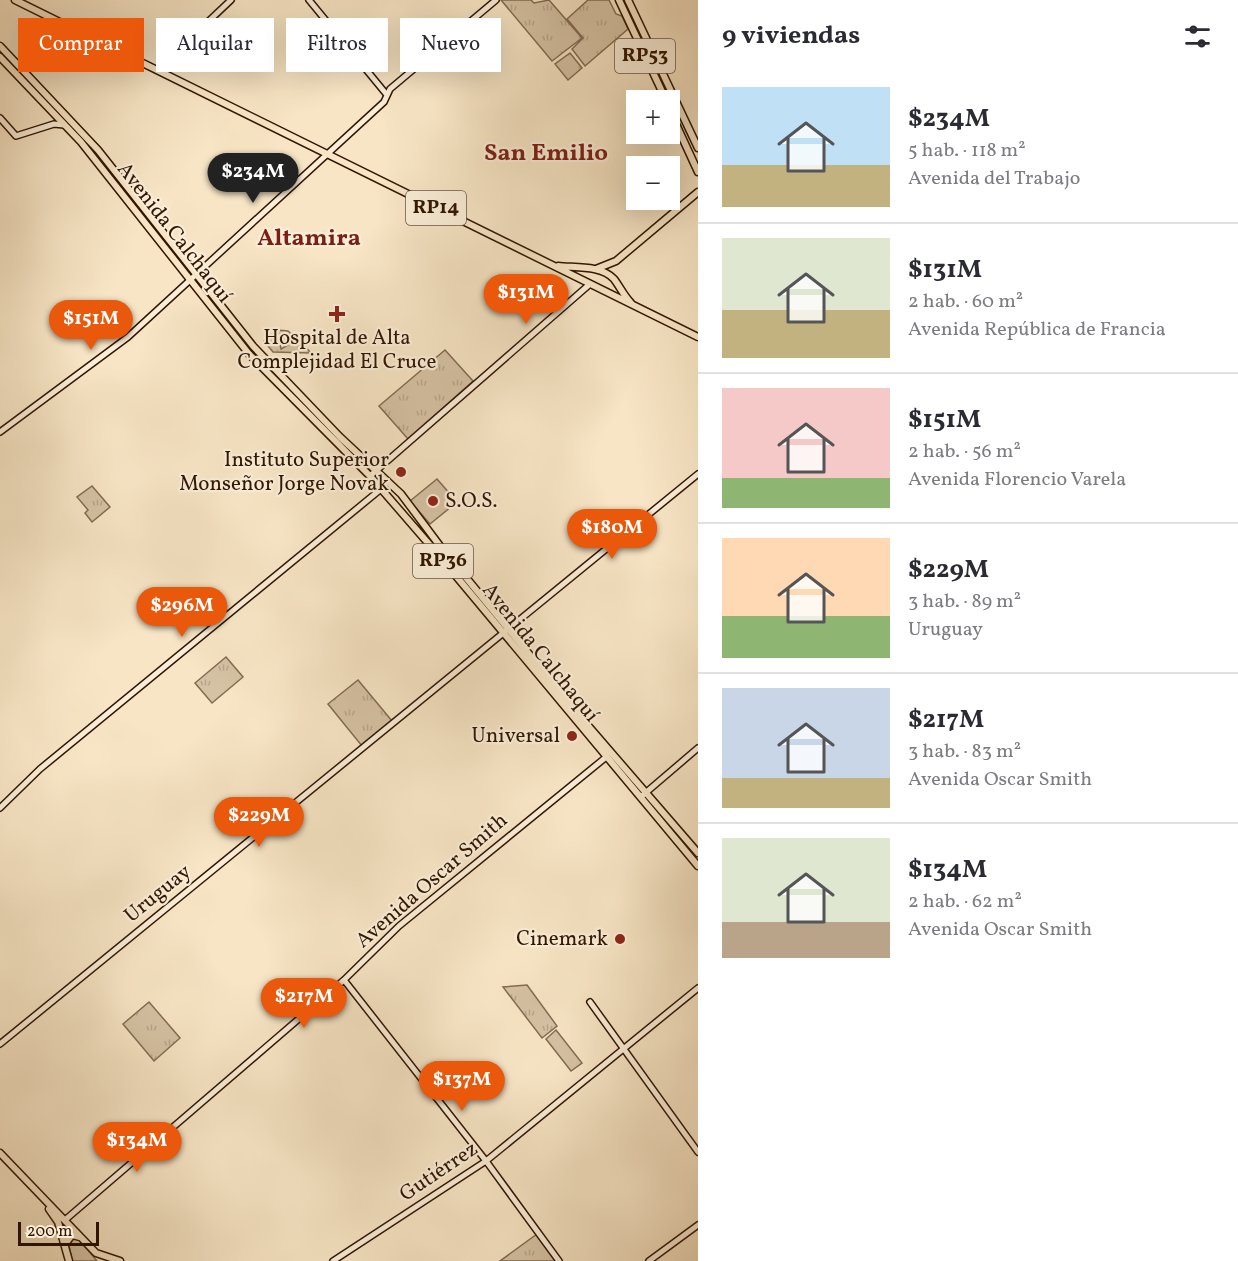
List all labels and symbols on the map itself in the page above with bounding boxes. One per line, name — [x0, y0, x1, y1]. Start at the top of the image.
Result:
road number: RP53 — [615, 39, 675, 73]
district label: San Emilio — [484, 137, 608, 171]
pin: $234M — [211, 153, 295, 204]
street label: Avenida Calchaquí — [110, 156, 239, 310]
road number: RP14 — [406, 191, 466, 225]
district label: Altamira — [257, 222, 361, 256]
pin: $131M — [484, 274, 568, 325]
pin: $151M — [49, 300, 133, 351]
marker: Hospital de Alta Complejidad El Cruce — [328, 305, 346, 323]
place label: Hospital de Alta Complejidad El Cruce — [238, 324, 437, 377]
place label: Instituto Superior Monseñor Jorge Novak — [179, 446, 390, 499]
marker: Instituto Superior Monseñor Jorge Novak — [394, 465, 408, 479]
place label: S.O.S. — [445, 487, 498, 516]
marker: S.O.S. — [426, 494, 440, 508]
pin: $180M — [570, 509, 654, 560]
road number: RP36 — [413, 544, 473, 578]
street label: Avenida Calchaquí — [475, 577, 606, 729]
pin: $296M — [140, 587, 224, 638]
place label: Universal — [472, 722, 560, 751]
marker: Universal — [565, 729, 579, 743]
pin: $229M — [217, 797, 301, 848]
street label: Avenida Oscar Smith — [350, 807, 514, 955]
street label: Uruguay — [118, 858, 198, 930]
place label: Cinemark — [516, 925, 609, 954]
marker: Cinemark — [613, 932, 627, 946]
pin: $217M — [262, 978, 346, 1029]
pin: $137M — [420, 1061, 504, 1112]
pin: $134M — [95, 1122, 179, 1173]
street label: Gutiérrez — [394, 1135, 484, 1209]
scale bar — [18, 1219, 99, 1246]

